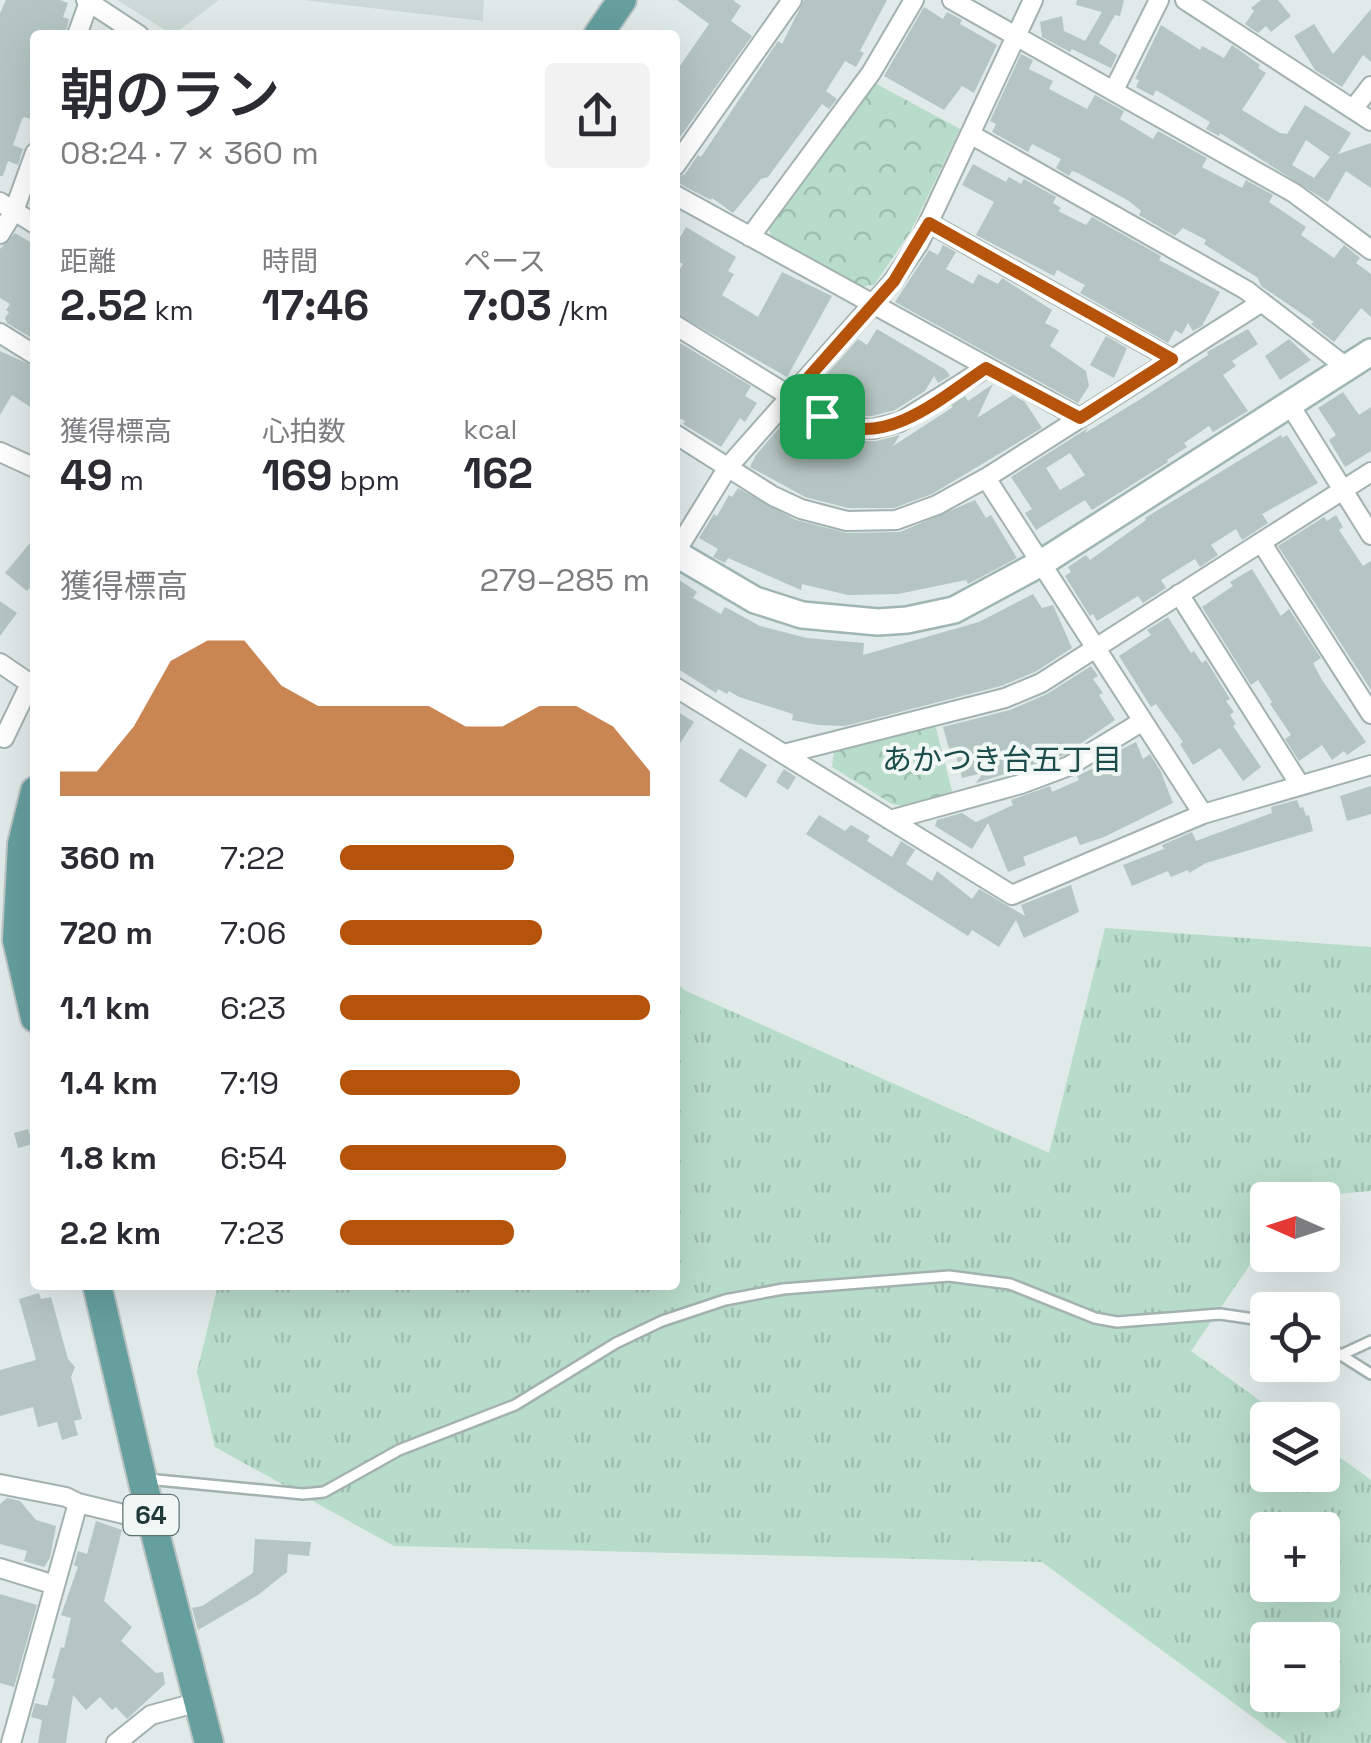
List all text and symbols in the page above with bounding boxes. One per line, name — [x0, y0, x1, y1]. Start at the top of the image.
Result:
text: 朝のラン — [60, 60, 280, 130]
button: share — [545, 63, 650, 168]
text: 08:24 · 7 × 360 m — [60, 133, 319, 173]
text: 距離 — [60, 243, 116, 279]
text: 時間 — [262, 243, 318, 279]
text: ペース — [463, 243, 546, 279]
text: 2.52 — [60, 279, 147, 332]
text: 17:46 — [262, 279, 369, 332]
text: 7:03 — [463, 279, 552, 332]
text: km — [147, 292, 194, 328]
text: /km — [552, 292, 609, 328]
pin — [780, 374, 865, 459]
icon: arrive — [795, 389, 850, 444]
text: kcal — [463, 411, 517, 447]
text: 獲得標高 — [60, 413, 172, 449]
text: 心拍数 — [262, 413, 346, 449]
text: 162 — [463, 447, 533, 500]
text: 49 — [60, 449, 113, 502]
text: 169 — [262, 449, 333, 502]
text: m — [113, 462, 144, 498]
text: bpm — [333, 462, 400, 498]
text: 279–285 m — [480, 560, 650, 600]
text: 獲得標高 — [60, 566, 188, 606]
district label: あかつき台五丁目 — [882, 740, 1122, 779]
text: 360 m — [60, 838, 155, 878]
text: 7:22 — [220, 838, 285, 878]
text: 720 m — [60, 913, 153, 953]
text: 7:06 — [220, 913, 286, 953]
text: 1.1 km — [60, 988, 150, 1028]
text: 6:23 — [220, 988, 286, 1028]
text: 1.4 km — [60, 1063, 158, 1103]
text: 7:19 — [220, 1063, 279, 1103]
text: 1.8 km — [60, 1138, 157, 1178]
text: 6:54 — [220, 1138, 287, 1178]
north arrow — [1250, 1182, 1340, 1272]
map controls — [1250, 1182, 1340, 1712]
text: 2.2 km — [60, 1213, 161, 1253]
text: 7:23 — [220, 1213, 285, 1253]
button: locate — [1250, 1292, 1340, 1382]
button: layers — [1250, 1402, 1340, 1492]
road number: 64 — [124, 1495, 178, 1535]
button: + — [1250, 1512, 1340, 1602]
button: − — [1250, 1622, 1340, 1712]

